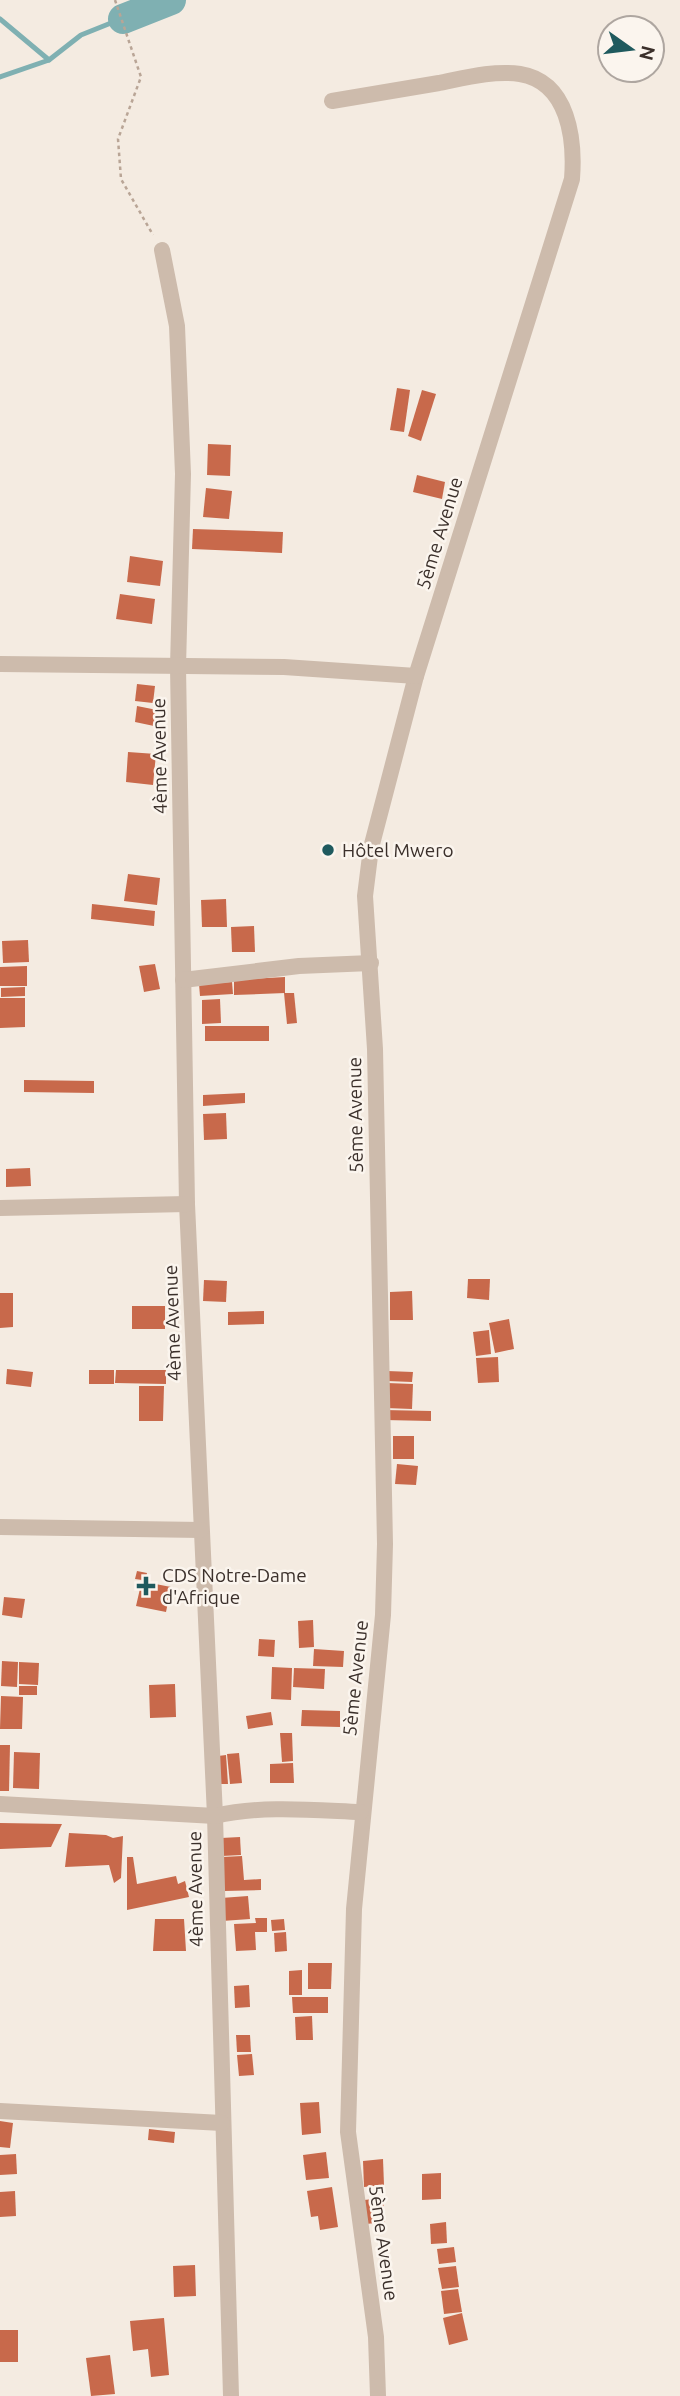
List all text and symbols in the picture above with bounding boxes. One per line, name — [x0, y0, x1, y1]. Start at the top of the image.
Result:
north arrow — [596, 14, 666, 84]
text: N — [635, 44, 660, 63]
street label: 5ème Avenue — [411, 474, 467, 592]
street label: 4ème Avenue — [147, 698, 171, 814]
place label: Hôtel Mwero — [342, 839, 454, 861]
marker: Hôtel Mwero — [320, 842, 336, 858]
street label: 5ème Avenue — [343, 1057, 367, 1173]
street label: 4ème Avenue — [159, 1264, 185, 1382]
place label: CDS Notre-Dame d'Afrique — [162, 1564, 307, 1608]
marker: CDS Notre-Dame d'Afrique — [136, 1576, 156, 1596]
street label: 5ème Avenue — [338, 1619, 372, 1737]
street label: 4ème Avenue — [183, 1831, 207, 1947]
street label: 5ème Avenue — [365, 2184, 403, 2302]

